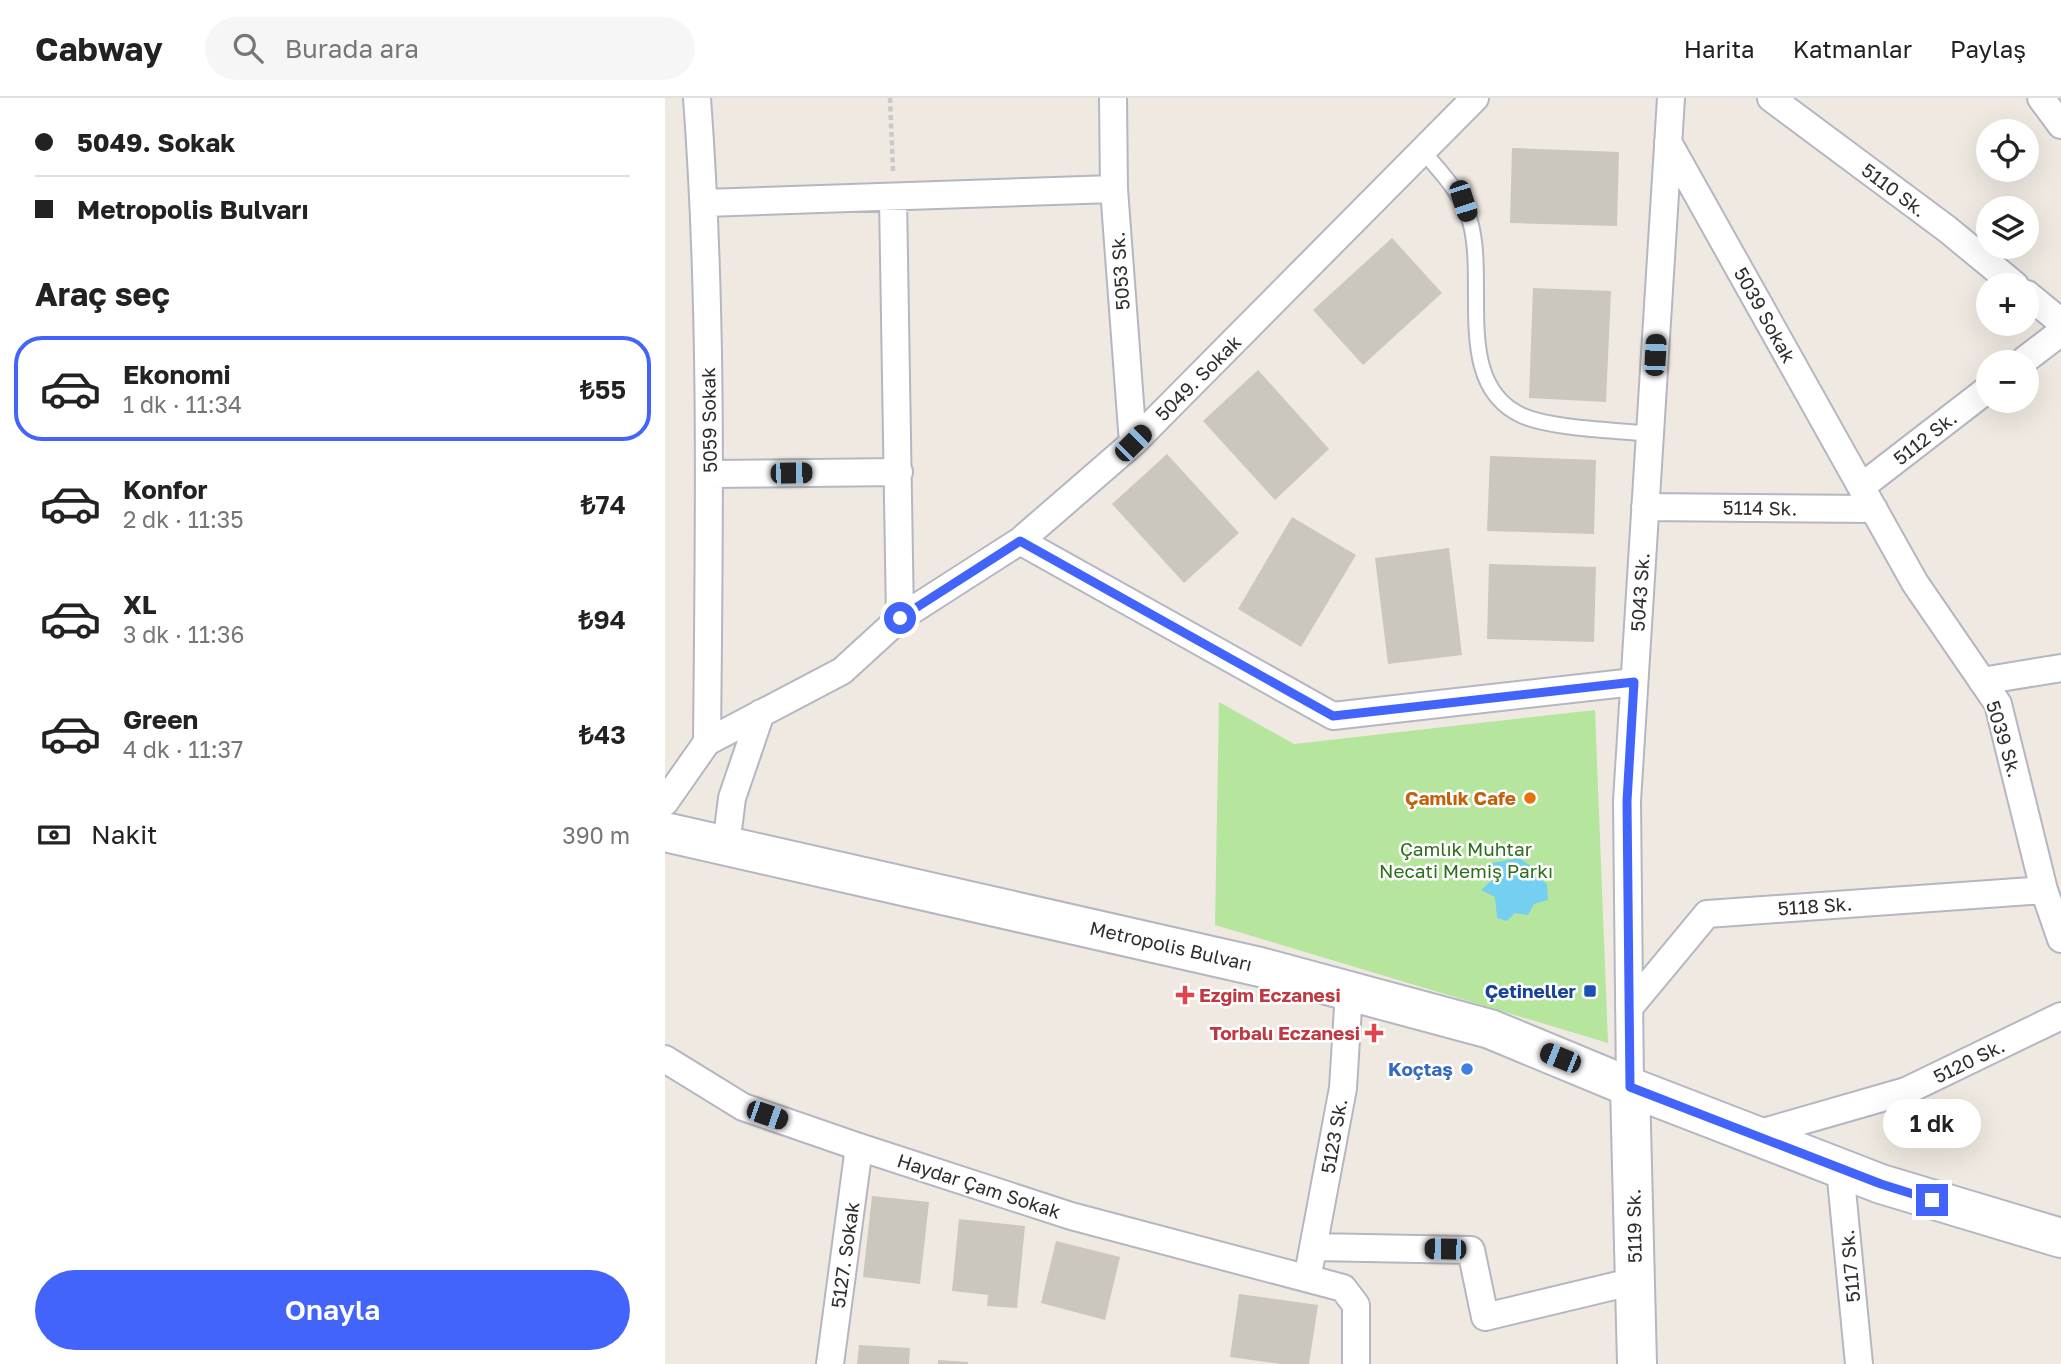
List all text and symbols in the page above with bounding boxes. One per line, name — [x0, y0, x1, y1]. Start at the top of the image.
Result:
search box — [205, 17, 695, 80]
text: Cabway — [35, 29, 163, 68]
icon: search — [229, 29, 267, 67]
text: Burada ara — [285, 33, 419, 64]
text: Harita — [1684, 34, 1755, 63]
text: Katmanlar — [1793, 34, 1912, 63]
text: Paylaş — [1950, 34, 2026, 63]
map controls — [1976, 119, 2039, 413]
button: locate — [1976, 119, 2039, 182]
text: 5049. Sokak — [77, 127, 235, 158]
street label: 5110 Sk. — [1858, 158, 1931, 221]
car — [1447, 178, 1480, 224]
text: Metropolis Bulvarı — [77, 194, 309, 225]
button: layers — [1976, 196, 2039, 259]
street label: 5053 Sk. — [1105, 231, 1134, 311]
street label: 5039 Sokak — [1730, 263, 1801, 367]
button: + — [1976, 273, 2039, 336]
text: Araç seç — [35, 275, 170, 313]
street label: 5049. Sokak — [1150, 330, 1246, 425]
car — [1644, 333, 1667, 377]
button: − — [1976, 350, 2039, 413]
icon: car — [39, 357, 102, 420]
text: Ekonomi — [123, 359, 231, 390]
street label: 5059 Sokak — [696, 367, 721, 473]
text: ₺55 — [580, 374, 626, 405]
text: 1 dk · 11:34 — [123, 390, 242, 418]
street label: 5112 Sk. — [1888, 406, 1961, 469]
car — [1111, 421, 1156, 465]
car — [770, 462, 813, 484]
icon: car — [39, 472, 102, 535]
text: Konfor — [123, 474, 208, 505]
text: ₺74 — [581, 489, 626, 520]
street label: 5114 Sk. — [1723, 495, 1797, 520]
text: 2 dk · 11:35 — [123, 505, 244, 533]
street label: 5043 Sk. — [1625, 552, 1654, 632]
icon: car — [39, 587, 102, 650]
text: XL — [123, 589, 157, 620]
route start — [884, 602, 916, 634]
text: ₺94 — [579, 604, 626, 635]
text: 3 dk · 11:36 — [123, 620, 244, 648]
street label: 5039 Sk. — [1982, 698, 2027, 780]
icon: car — [39, 702, 102, 765]
text: Green — [123, 704, 198, 735]
text: ₺43 — [579, 719, 626, 750]
text: 4 dk · 11:37 — [123, 735, 243, 763]
place label: Çamlık Cafe — [1405, 786, 1516, 809]
marker: Çamlık Cafe — [1522, 790, 1538, 806]
icon: cash — [35, 816, 73, 854]
text: Nakit — [91, 819, 158, 850]
text: 390 m — [562, 821, 630, 849]
park label: Çamlık Muhtar Necati Memiş Parkı — [1379, 837, 1553, 882]
street label: 5118 Sk. — [1777, 891, 1853, 920]
street label: Metropolis Bulvarı — [1088, 916, 1255, 975]
place label: Çetineller — [1485, 979, 1577, 1002]
place label: Ezgim Eczanesi — [1199, 983, 1341, 1006]
marker: Çetineller — [1582, 983, 1598, 999]
marker: Ezgim Eczanesi — [1177, 987, 1193, 1003]
place label: Torbalı Eczanesi — [1209, 1021, 1360, 1044]
marker: Torbalı Eczanesi — [1366, 1025, 1382, 1041]
street label: 5120 Sk. — [1929, 1033, 2008, 1088]
car — [1537, 1040, 1584, 1076]
place label: Koçtaş — [1388, 1057, 1453, 1080]
marker: Koçtaş — [1459, 1061, 1475, 1077]
street label: 5123 Sk. — [1316, 1097, 1351, 1175]
car — [744, 1098, 791, 1132]
callout: 1 dk — [1883, 1098, 1981, 1148]
text: 1 dk — [1910, 1109, 1954, 1137]
street label: Haydar Çam Sokak — [895, 1148, 1064, 1223]
route end — [1916, 1184, 1948, 1216]
street label: 5119 Sk. — [1621, 1189, 1646, 1263]
street label: 5127. Sokak — [826, 1200, 863, 1310]
street label: 5117 Sk. — [1835, 1229, 1864, 1303]
car — [1424, 1238, 1467, 1260]
button: Onayla — [35, 1270, 630, 1350]

